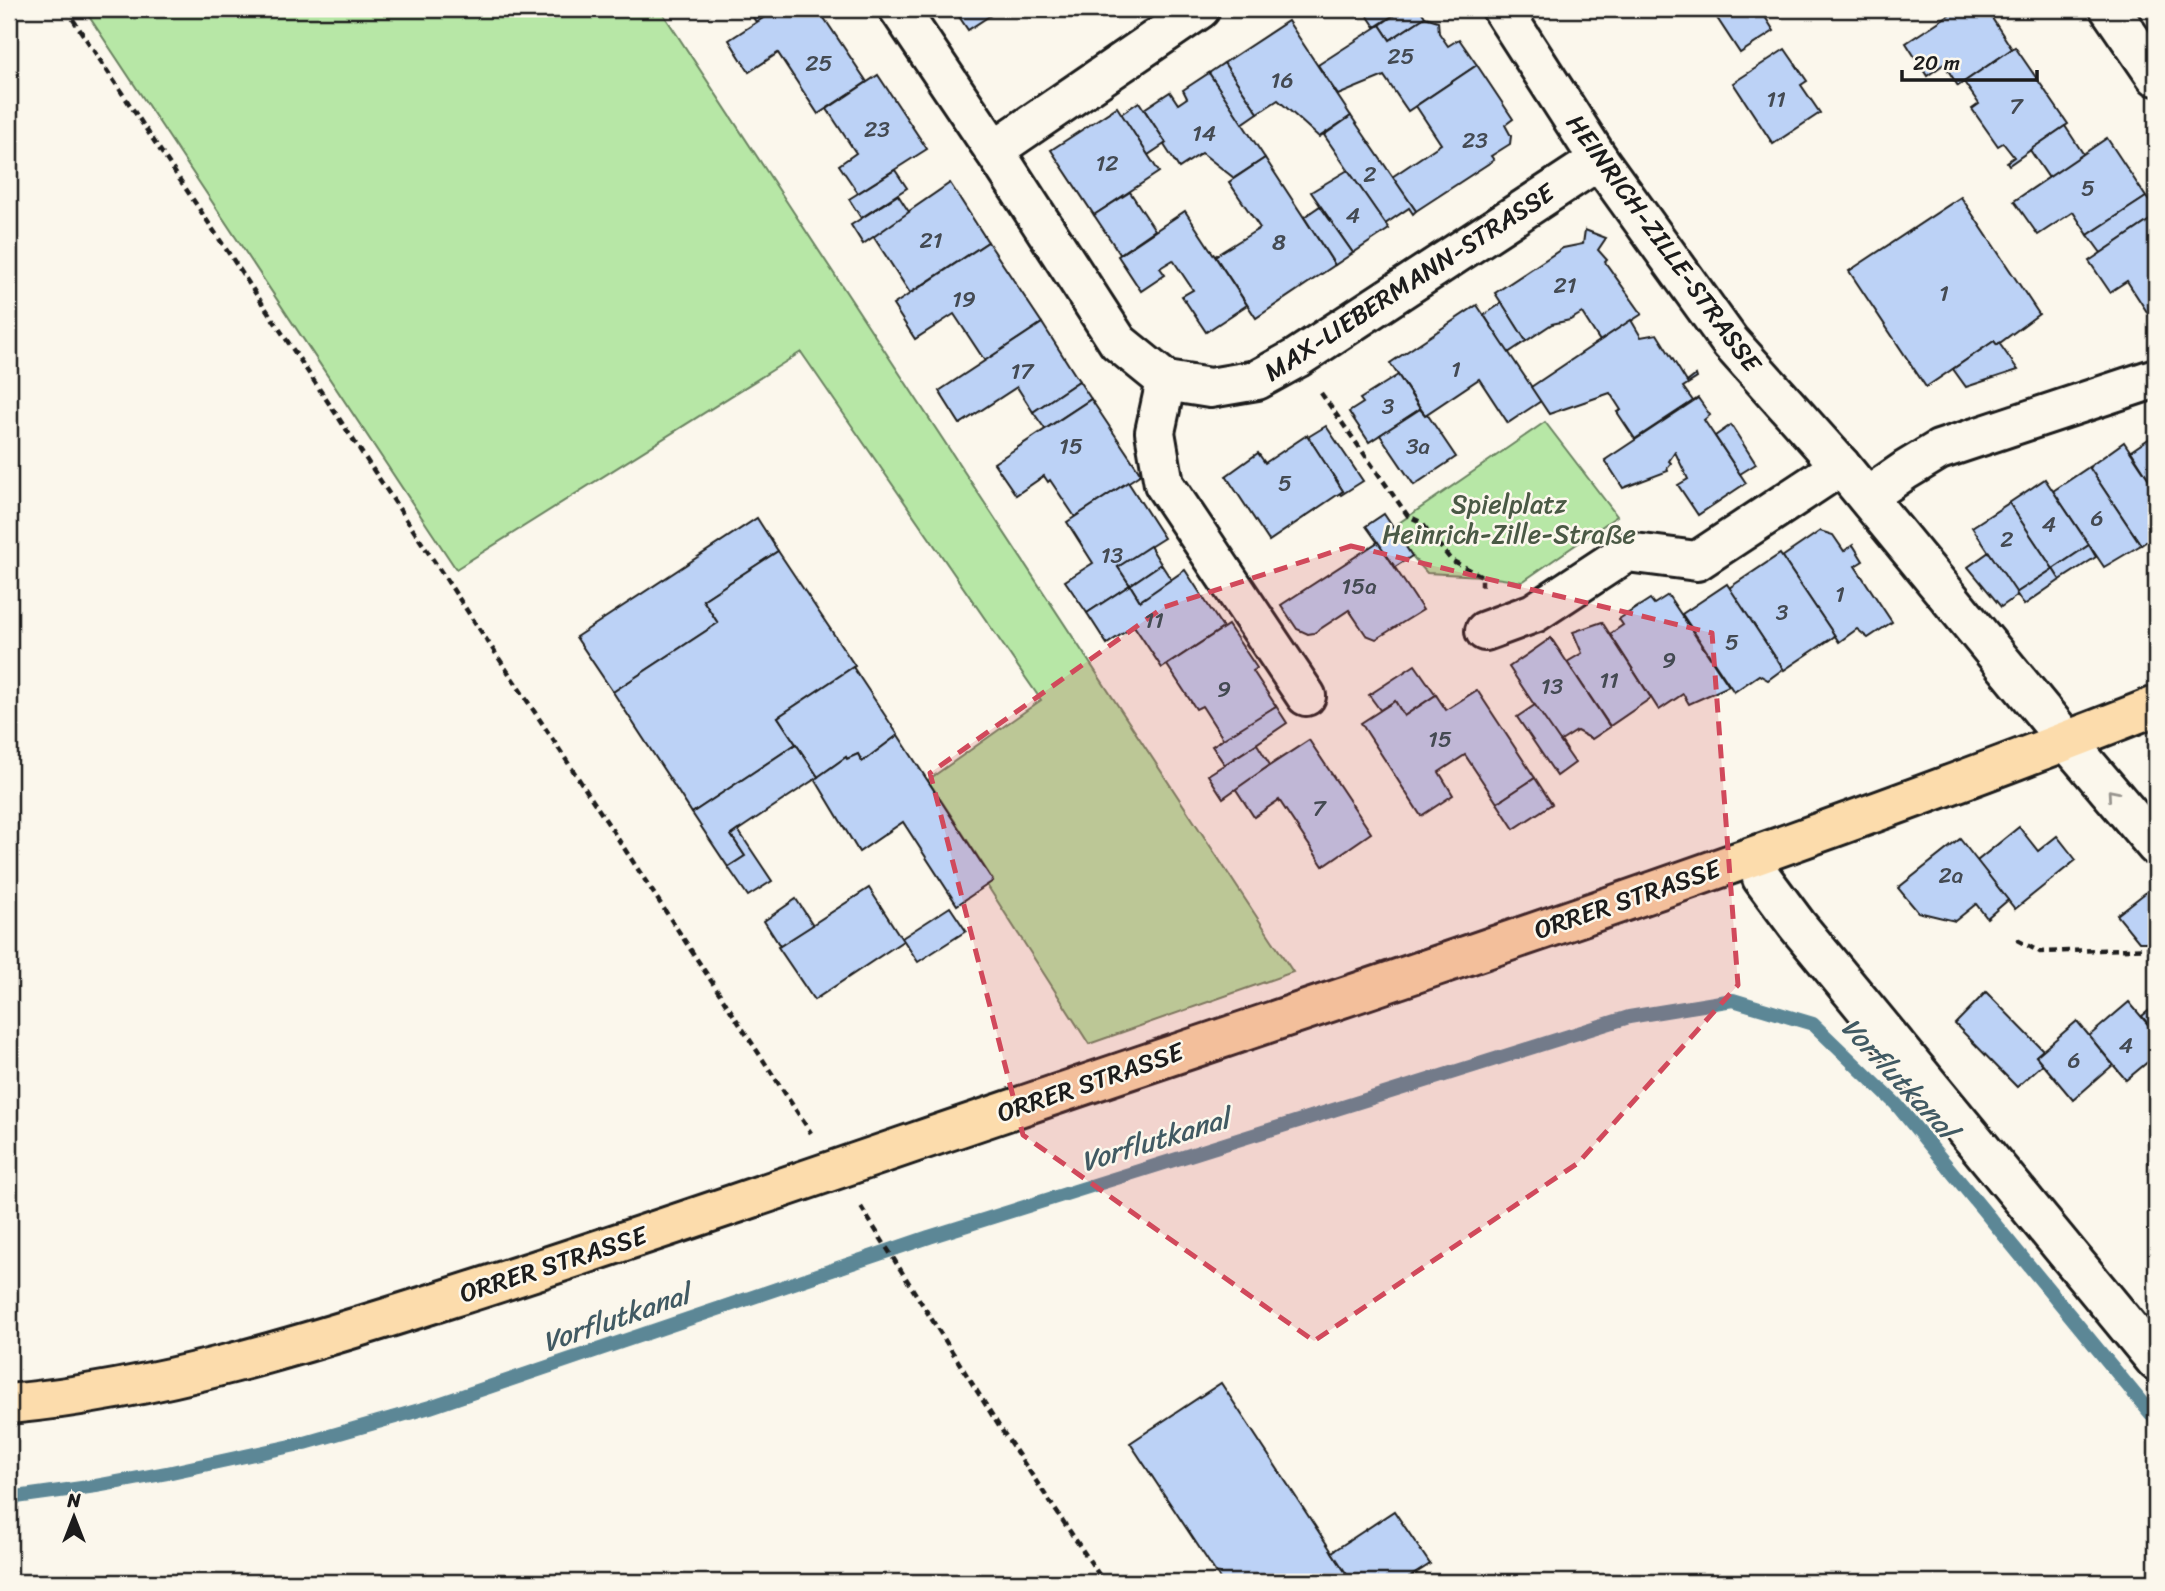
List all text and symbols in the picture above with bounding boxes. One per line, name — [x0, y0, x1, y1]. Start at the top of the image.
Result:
house number: 25 — [1387, 36, 1415, 77]
scale bar — [1902, 38, 2037, 82]
house number: 25 — [805, 43, 833, 84]
text: 20 m — [1913, 44, 1960, 82]
house number: 16 — [1271, 60, 1293, 101]
house number: 11 — [1766, 79, 1786, 120]
house number: 7 — [2009, 86, 2024, 127]
street label: HEINRICH-ZILLE-STRASSE — [1554, 104, 1775, 384]
house number: 23 — [864, 109, 890, 150]
house number: 14 — [1192, 113, 1216, 154]
house number: 23 — [1462, 120, 1488, 161]
house number: 12 — [1095, 143, 1119, 184]
house number: 2 — [1363, 154, 1377, 195]
house number: 5 — [2081, 168, 2095, 209]
street label: MAX-LIEBERMANN-STRASSE — [1254, 169, 1565, 394]
house number: 4 — [1346, 195, 1360, 236]
house number: 21 — [919, 220, 943, 261]
house number: 8 — [1272, 222, 1286, 263]
house number: 21 — [1553, 265, 1577, 306]
house number: 1 — [1939, 273, 1949, 314]
house number: 19 — [952, 279, 976, 320]
house number: 1 — [1451, 349, 1461, 390]
house number: 17 — [1011, 351, 1035, 392]
house number: 3 — [1382, 386, 1395, 427]
house number: 15 — [1059, 426, 1083, 467]
house number: 3a — [1406, 426, 1430, 467]
house number: 5 — [1278, 463, 1292, 504]
park label: Spielplatz Heinrich-Zille-Straße — [1382, 481, 1636, 557]
house number: 6 — [2090, 498, 2104, 539]
house number: 4 — [2042, 504, 2056, 545]
house number: 2 — [2000, 519, 2014, 560]
house number: 13 — [1101, 535, 1124, 576]
house number: 15a — [1341, 566, 1377, 607]
house number: 1 — [1835, 574, 1845, 615]
house number: 3 — [1776, 592, 1789, 633]
house number: 11 — [1144, 600, 1164, 641]
house number: 5 — [1725, 622, 1739, 663]
house number: 9 — [1662, 640, 1676, 681]
house number: 11 — [1599, 660, 1619, 701]
house number: 13 — [1541, 666, 1564, 707]
house number: 9 — [1217, 669, 1231, 710]
house number: 15 — [1428, 719, 1452, 760]
house number: 7 — [1312, 788, 1327, 829]
one-way arrow — [2108, 790, 2120, 803]
street label: ORRER STRASSE — [1527, 845, 1728, 952]
house number: 2a — [1939, 855, 1963, 896]
water label: Vorflutkanal — [1829, 1005, 1973, 1155]
house number: 4 — [2119, 1025, 2133, 1066]
street label: ORRER STRASSE — [990, 1028, 1191, 1135]
house number: 6 — [2067, 1040, 2081, 1081]
water label: Vorflutkanal — [1074, 1092, 1241, 1186]
street label: ORRER STRASSE — [453, 1212, 654, 1316]
water label: Vorflutkanal — [535, 1268, 702, 1366]
north arrow — [38, 1482, 108, 1552]
text: N — [66, 1484, 81, 1517]

